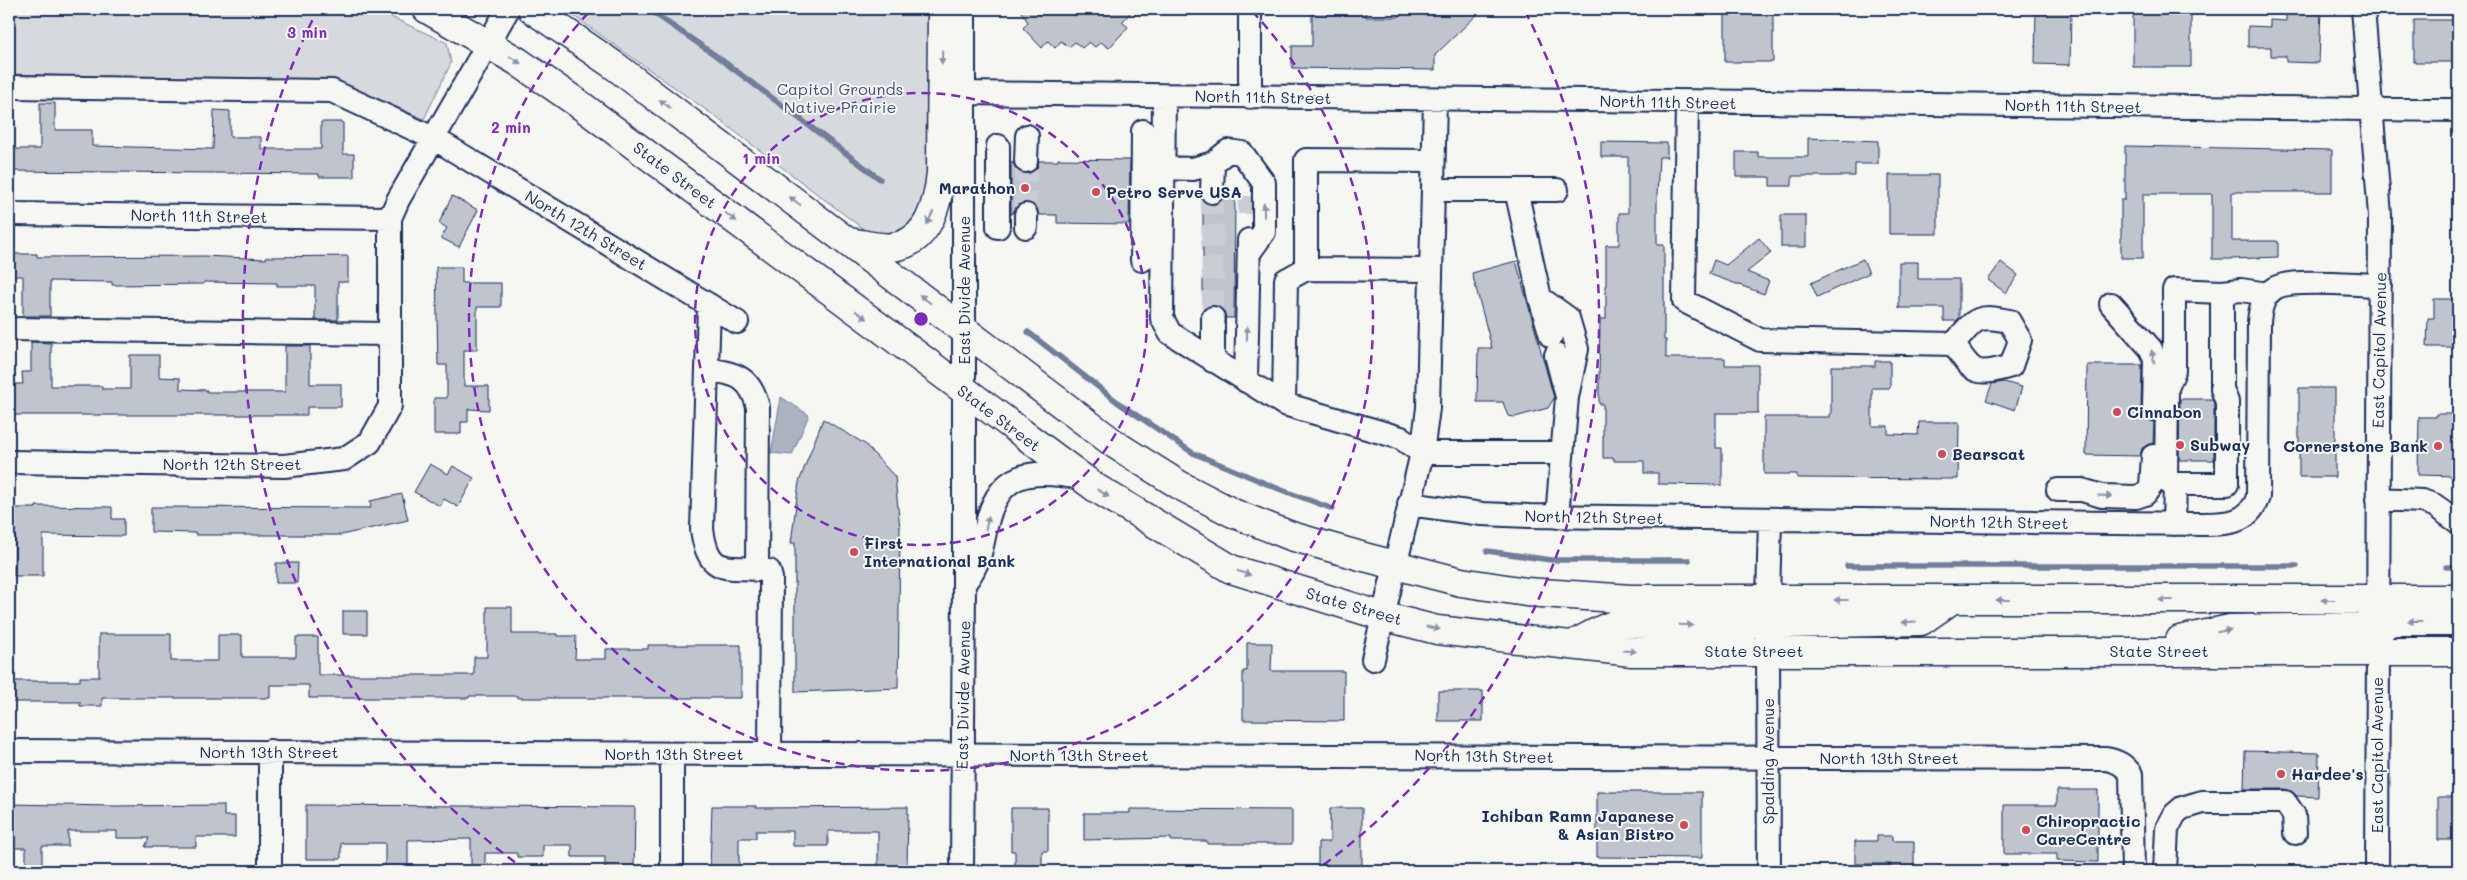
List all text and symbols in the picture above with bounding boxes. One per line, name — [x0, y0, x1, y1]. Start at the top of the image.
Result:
text: 3 min — [287, 22, 327, 42]
one-way arrow — [938, 50, 946, 66]
one-way arrow — [508, 55, 521, 64]
park label: Capitol Grounds Native Prairie — [777, 78, 903, 117]
street label: North 11th Street — [1194, 85, 1332, 108]
street label: North 11th Street — [1599, 90, 1737, 113]
street label: North 11th Street — [2004, 94, 2142, 117]
one-way arrow — [659, 98, 672, 109]
text: 2 min — [491, 117, 531, 137]
street label: State Street — [629, 136, 721, 213]
text: 1 min — [742, 148, 780, 168]
place label: Marathon — [939, 177, 1015, 198]
place label: Petro Serve USA — [1106, 181, 1242, 202]
marker: Marathon — [1019, 182, 1031, 194]
street label: North 12th Street — [521, 185, 651, 274]
marker: Petro Serve USA — [1090, 186, 1102, 198]
one-way arrow — [788, 196, 802, 206]
one-way arrow — [1260, 201, 1268, 217]
street label: North 11th Street — [130, 204, 268, 227]
one-way arrow — [926, 211, 934, 225]
one-way arrow — [724, 212, 738, 222]
street label: East Divide Avenue — [953, 216, 974, 364]
street label: East Capitol Avenue — [2367, 272, 2390, 428]
one-way arrow — [918, 294, 932, 304]
one-way arrow — [854, 309, 867, 320]
centre of rings — [912, 310, 930, 328]
one-way arrow — [1243, 324, 1251, 340]
one-way arrow — [2148, 348, 2156, 364]
street label: State Street — [953, 379, 1045, 456]
place label: Cinnabon — [2127, 401, 2202, 422]
marker: Cinnabon — [2111, 406, 2123, 418]
place label: Subway — [2190, 434, 2251, 455]
place label: Cornerstone Bank — [2283, 435, 2428, 456]
marker: Subway — [2174, 439, 2186, 451]
marker: Cornerstone Bank — [2432, 440, 2444, 452]
place label: Bearscat — [1952, 443, 2025, 464]
marker: Bearscat — [1936, 448, 1948, 460]
street label: North 12th Street — [163, 453, 301, 474]
one-way arrow — [1096, 488, 1109, 497]
one-way arrow — [2098, 492, 2114, 500]
street label: North 12th Street — [1524, 505, 1664, 528]
street label: North 12th Street — [1929, 510, 2069, 533]
one-way arrow — [984, 515, 992, 531]
place label: First International Bank — [864, 532, 1015, 571]
marker: First International Bank — [848, 546, 860, 558]
one-way arrow — [1236, 570, 1251, 577]
street label: State Street — [1304, 582, 1405, 629]
one-way arrow — [1832, 596, 1848, 604]
one-way arrow — [1995, 596, 2011, 604]
one-way arrow — [2157, 596, 2173, 604]
one-way arrow — [2320, 596, 2336, 604]
one-way arrow — [2407, 617, 2423, 625]
one-way arrow — [1901, 619, 1917, 627]
street label: East Divide Avenue — [951, 620, 974, 770]
one-way arrow — [1678, 622, 1694, 630]
one-way arrow — [1426, 625, 1442, 633]
one-way arrow — [2216, 626, 2232, 634]
street label: State Street — [1704, 640, 1804, 661]
street label: State Street — [2109, 640, 2209, 661]
one-way arrow — [1622, 647, 1638, 655]
street label: East Capitol Avenue — [2366, 677, 2387, 833]
street label: Spalding Avenue — [1757, 698, 1778, 824]
street label: North 13th Street — [199, 741, 339, 762]
street label: North 13th Street — [604, 743, 744, 764]
street label: North 13th Street — [1009, 744, 1149, 765]
street label: North 13th Street — [1414, 744, 1554, 767]
street label: North 13th Street — [1819, 747, 1959, 768]
place label: Hardee's — [2291, 763, 2364, 784]
marker: Hardee's — [2275, 768, 2287, 780]
place label: Ichiban Ramn Japanese & Asian Bistro — [1481, 805, 1674, 844]
place label: Chiropractic CareCentre — [2036, 810, 2141, 849]
marker: Ichiban Ramn Japanese & Asian Bistro — [1678, 819, 1690, 831]
marker: Chiropractic CareCentre — [2020, 824, 2032, 836]

